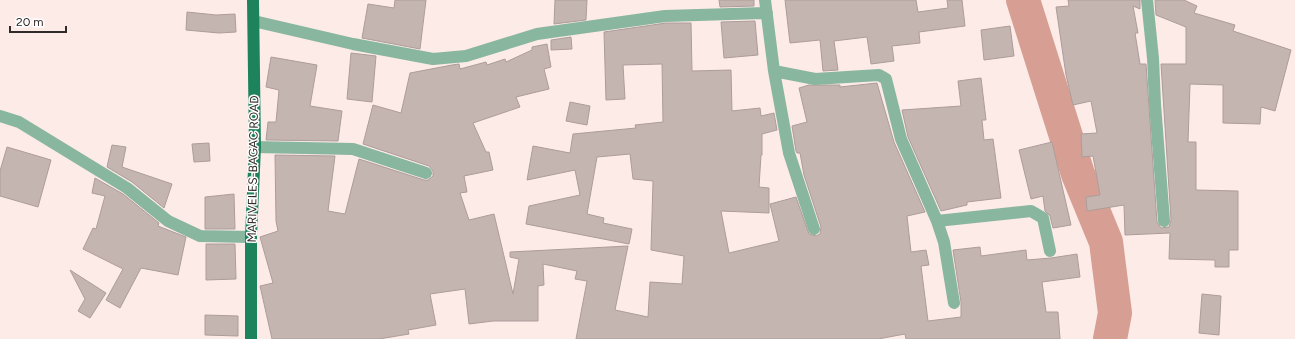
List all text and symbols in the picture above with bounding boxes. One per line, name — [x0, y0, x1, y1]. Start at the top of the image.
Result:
scale bar — [10, 8, 66, 34]
text: 20 m — [16, 15, 44, 29]
street label: MARIVELES-BAGAC ROAD — [245, 95, 261, 243]

